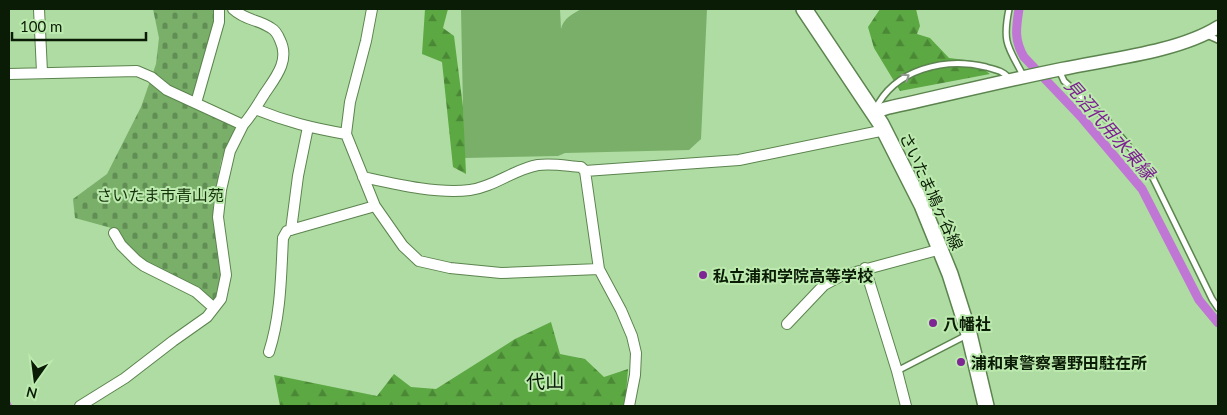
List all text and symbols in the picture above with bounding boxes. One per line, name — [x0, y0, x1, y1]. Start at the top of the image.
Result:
scale bar — [12, 10, 146, 42]
text: 100 m — [20, 17, 62, 35]
one-way arrow — [900, 74, 910, 83]
water label: 見沼代用水東縁 — [1060, 74, 1161, 185]
street label: さいたま鳩ヶ谷線 — [896, 129, 968, 253]
park label: さいたま市青山苑 — [96, 185, 224, 204]
place label: 私立浦和学院高等学校 — [713, 266, 873, 285]
marker: 私立浦和学院高等学校 — [697, 269, 709, 281]
place label: 八幡社 — [943, 314, 991, 333]
marker: 八幡社 — [927, 317, 939, 329]
place label: 浦和東警察署野田駐在所 — [971, 353, 1147, 372]
north arrow — [10, 355, 60, 405]
marker: 浦和東警察署野田駐在所 — [955, 356, 967, 368]
district label: 代山 — [526, 369, 564, 392]
text: N — [24, 384, 39, 403]

